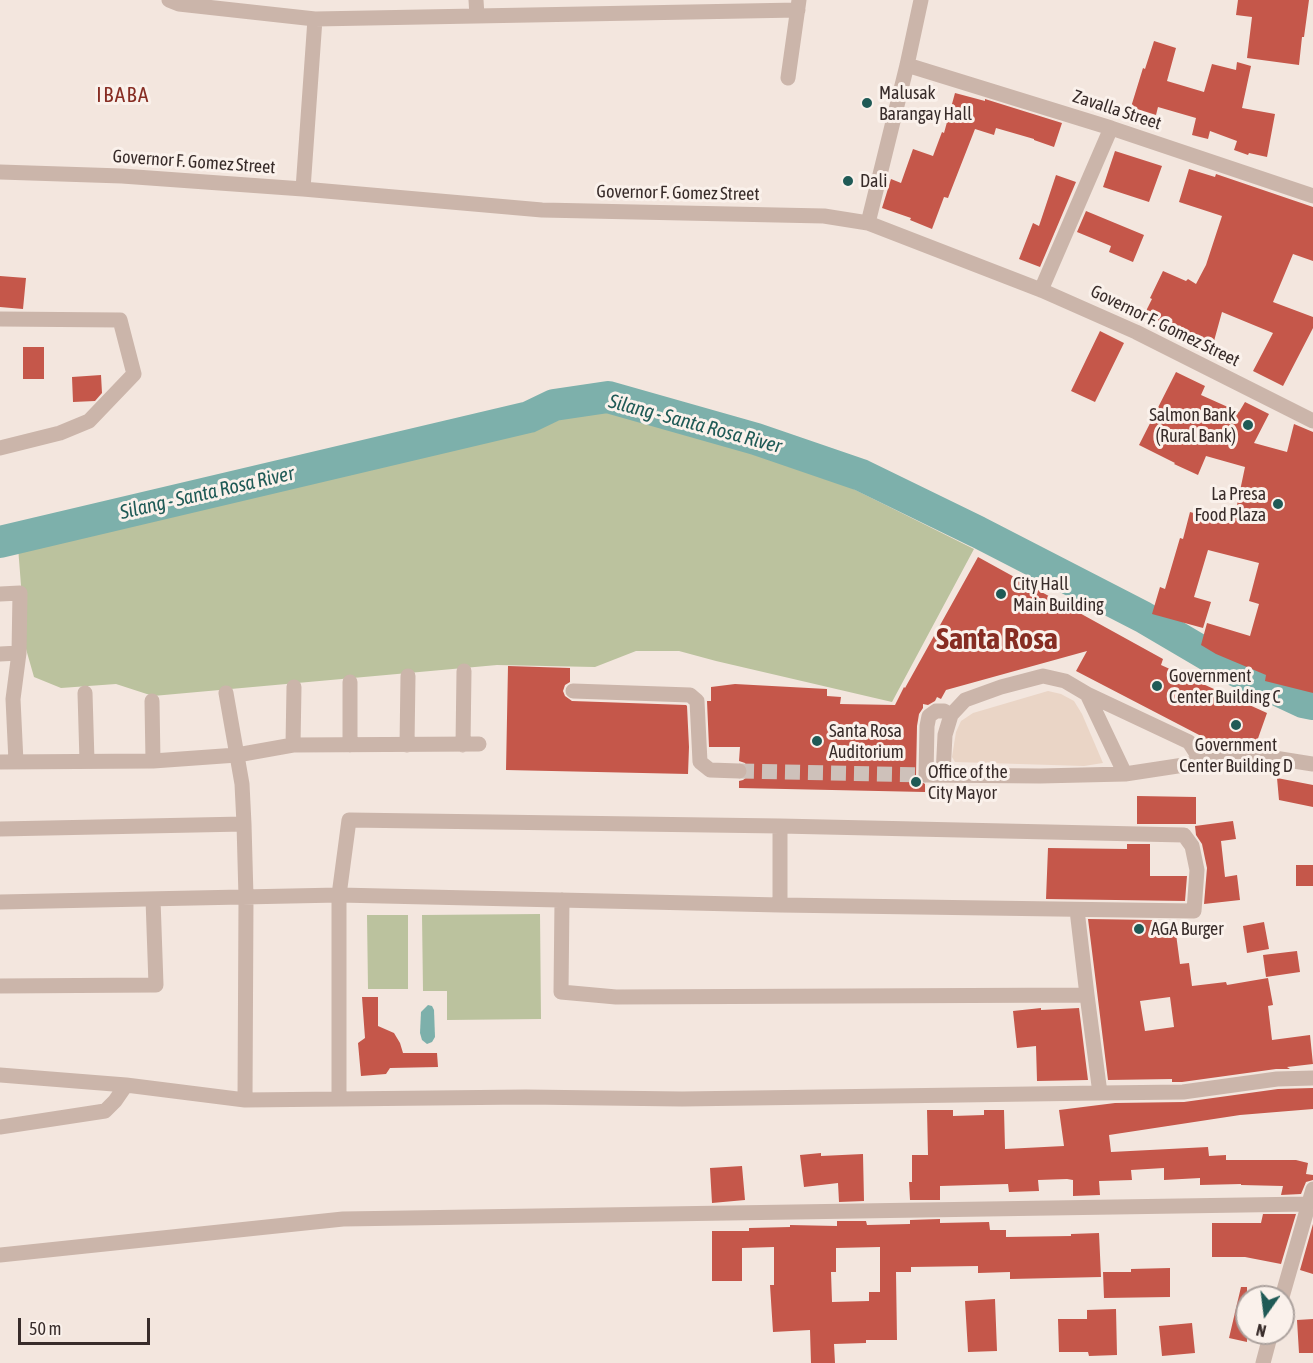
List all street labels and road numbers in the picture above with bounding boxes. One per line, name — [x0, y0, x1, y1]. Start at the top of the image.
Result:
street label: Zavalla Street — [1070, 86, 1164, 134]
street label: Governor F. Gomez Street — [112, 146, 276, 178]
street label: Governor F. Gomez Street — [596, 181, 760, 205]
street label: Governor F. Gomez Street — [1087, 281, 1243, 371]

